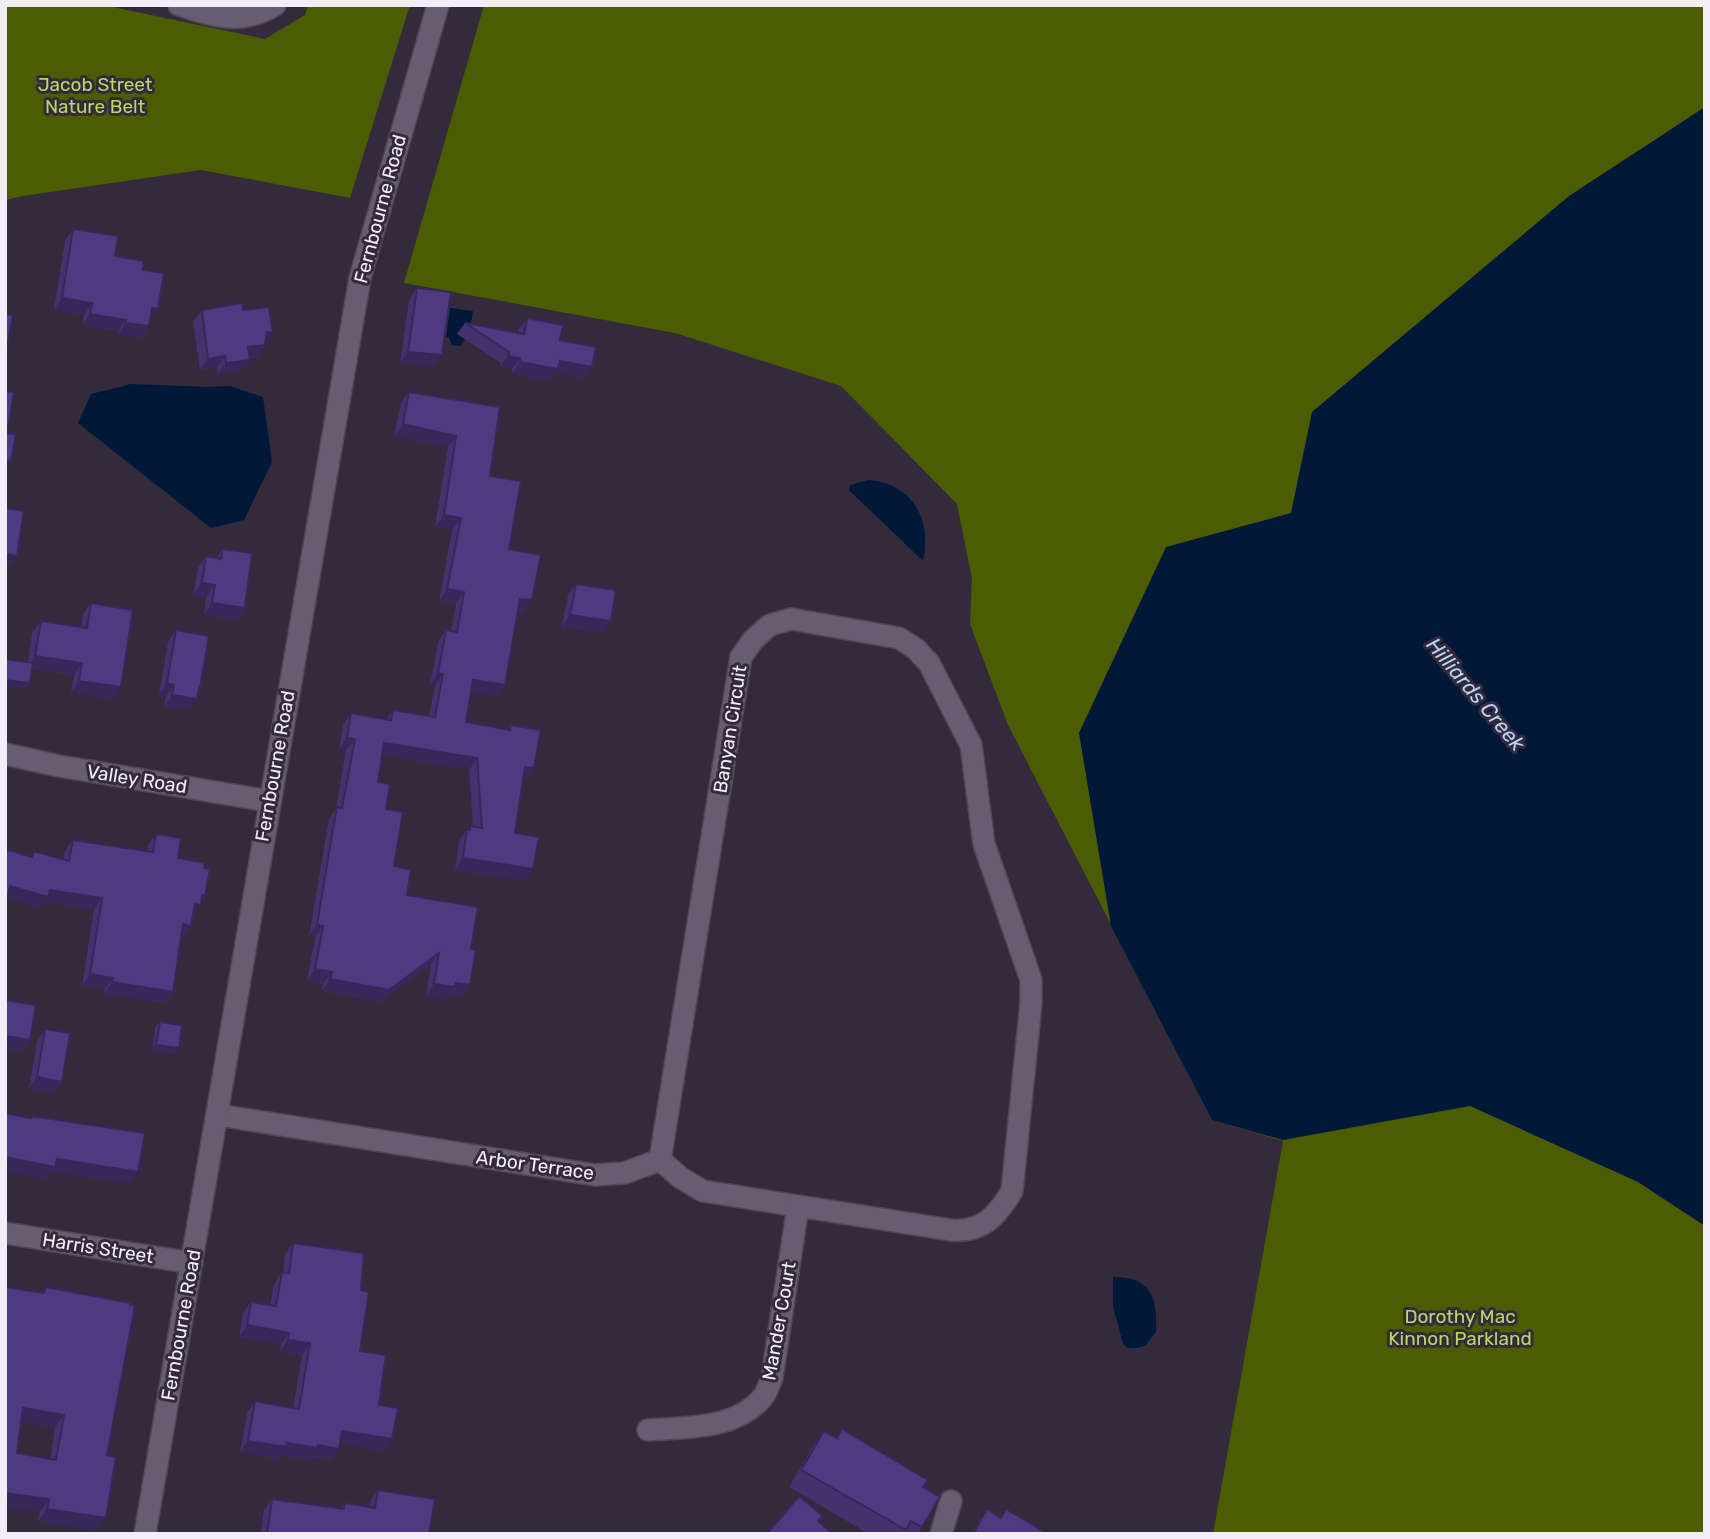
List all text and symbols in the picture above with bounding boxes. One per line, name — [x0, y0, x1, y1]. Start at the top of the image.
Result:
park label: Jacob Street Nature Belt — [38, 73, 153, 118]
street label: Fernbourne Road — [349, 132, 411, 286]
water label: Hilliards Creek — [1421, 632, 1531, 757]
street label: Banyan Circuit — [709, 663, 752, 795]
street label: Fernbourne Road — [250, 689, 300, 843]
street label: Valley Road — [85, 760, 189, 798]
street label: Arbor Terrace — [475, 1145, 595, 1185]
street label: Harris Street — [41, 1228, 156, 1268]
street label: Fernbourne Road — [156, 1248, 206, 1402]
street label: Mander Court — [757, 1259, 801, 1382]
park label: Dorothy Mac Kinnon Parkland — [1388, 1305, 1532, 1350]

